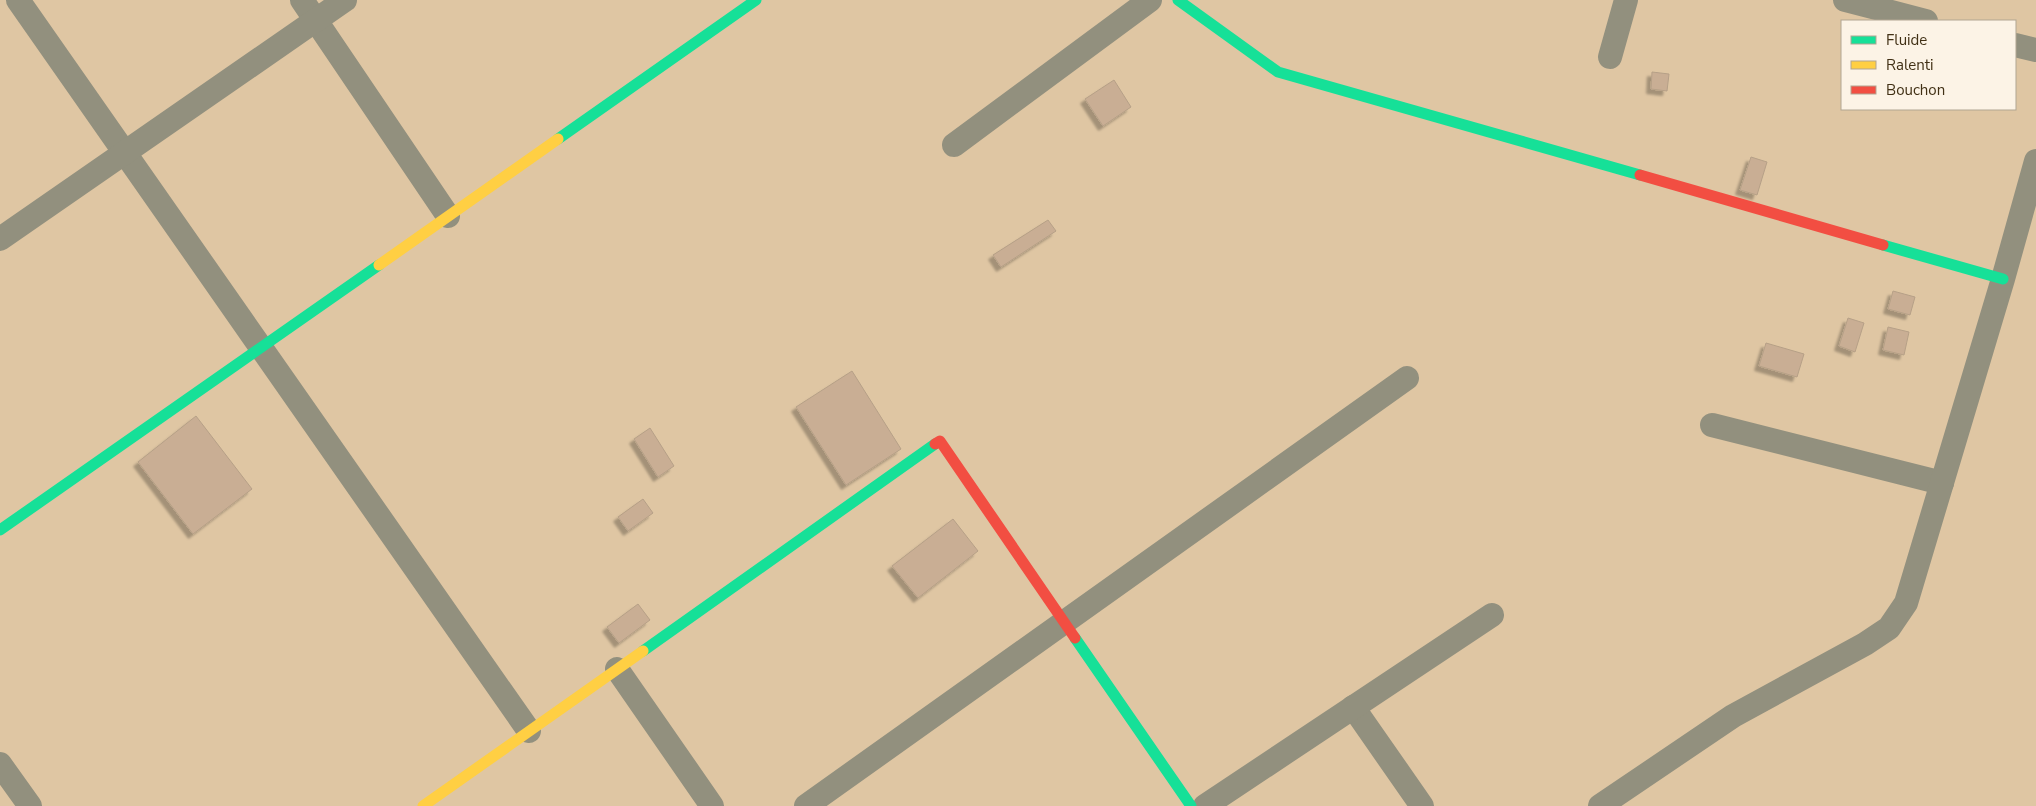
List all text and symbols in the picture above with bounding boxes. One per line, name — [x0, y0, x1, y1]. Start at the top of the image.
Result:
legend — [1841, 20, 2016, 110]
text: Fluide — [1886, 30, 1927, 50]
text: Ralenti — [1886, 55, 1934, 75]
text: Bouchon — [1886, 80, 1945, 100]

